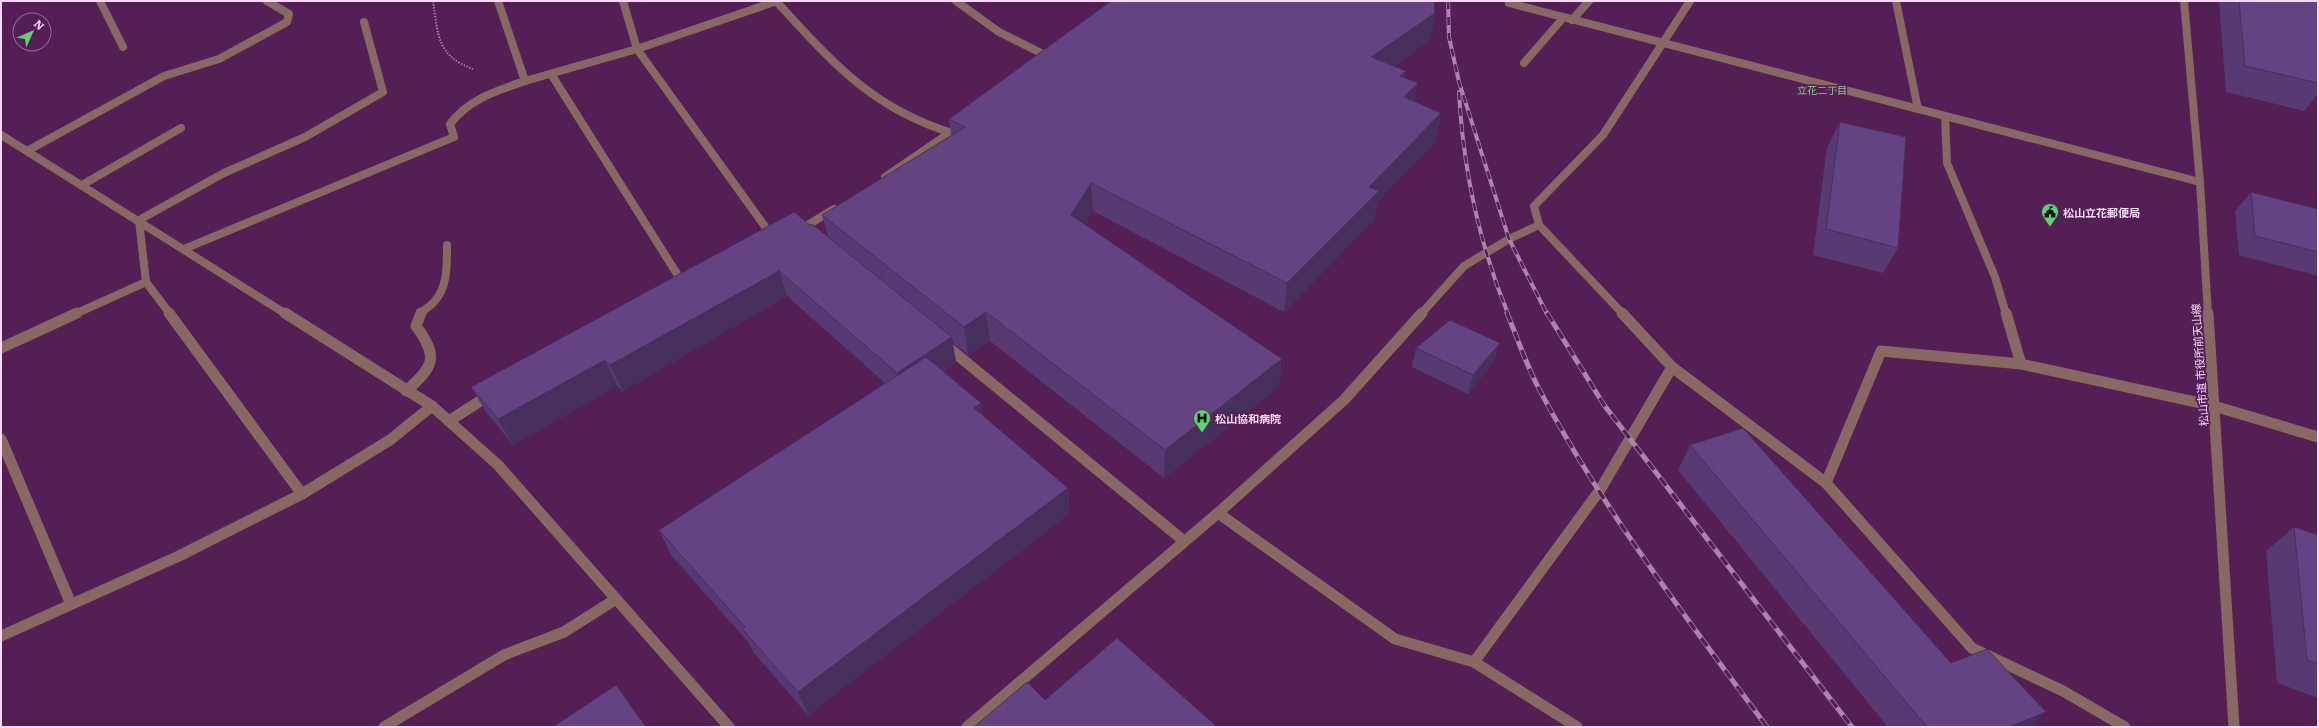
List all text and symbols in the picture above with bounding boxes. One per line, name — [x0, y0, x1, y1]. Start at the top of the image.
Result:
north arrow — [12, 12, 52, 52]
text: N — [31, 15, 49, 33]
district label: 立花二丁目 — [1797, 82, 1847, 97]
public building icon: 松山立花郵便局 — [2040, 202, 2060, 227]
place label: 松山立花郵便局 — [2063, 204, 2140, 220]
street label: 松山市道 市役所前天山線 — [2187, 303, 2211, 427]
hospital icon: 松山協和病院 — [1192, 408, 1212, 433]
place label: 松山協和病院 — [1215, 410, 1281, 426]

